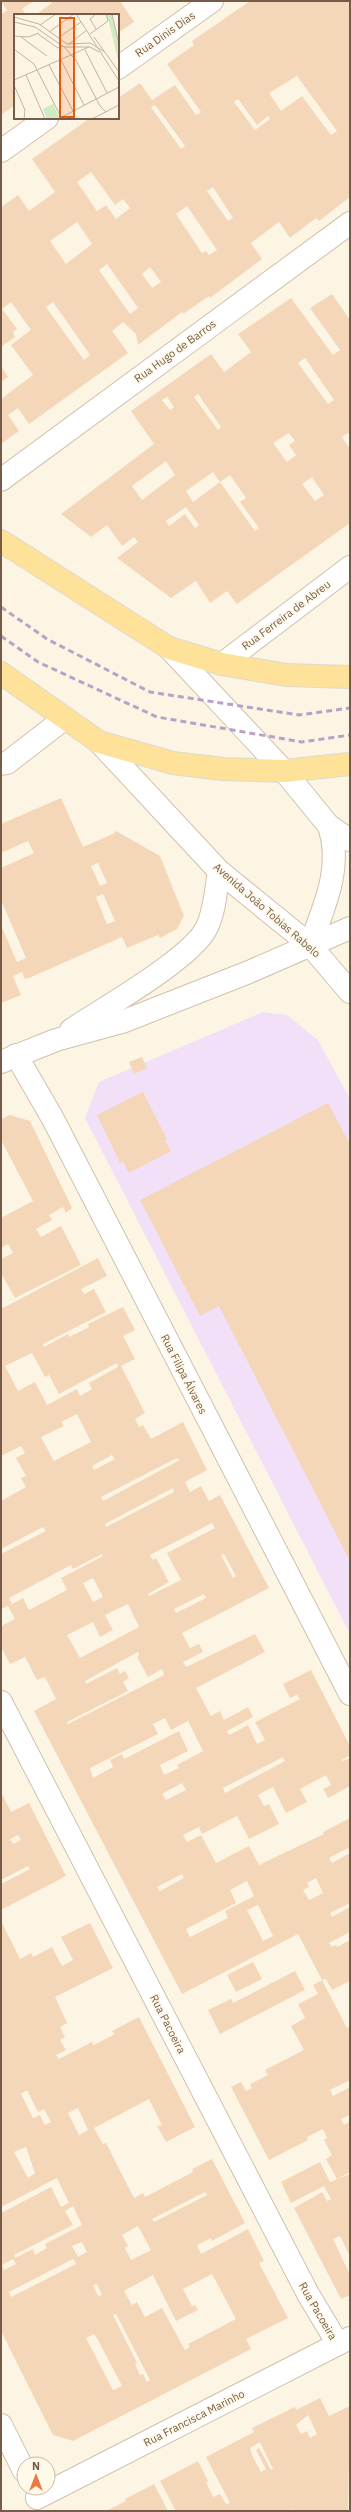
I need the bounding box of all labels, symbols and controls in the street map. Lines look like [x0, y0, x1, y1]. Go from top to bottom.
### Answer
street label: Rua Dinis Dias [132, 8, 198, 60]
inset map [14, 14, 119, 119]
street label: Rua Hugo de Barros [131, 317, 219, 385]
street label: Rua Ferreira de Abreu [239, 577, 333, 653]
street label: Avenida João Tobias Rabelo [211, 860, 323, 960]
street label: Rua Filipa Álvares [158, 1332, 210, 1416]
street label: Rua Pacoeira [147, 1992, 189, 2056]
street label: Rua Pacoeira [296, 2280, 340, 2343]
street label: Rua Francisca Marinho [141, 2386, 247, 2450]
north arrow [16, 2456, 56, 2496]
text: N [32, 2459, 40, 2473]

